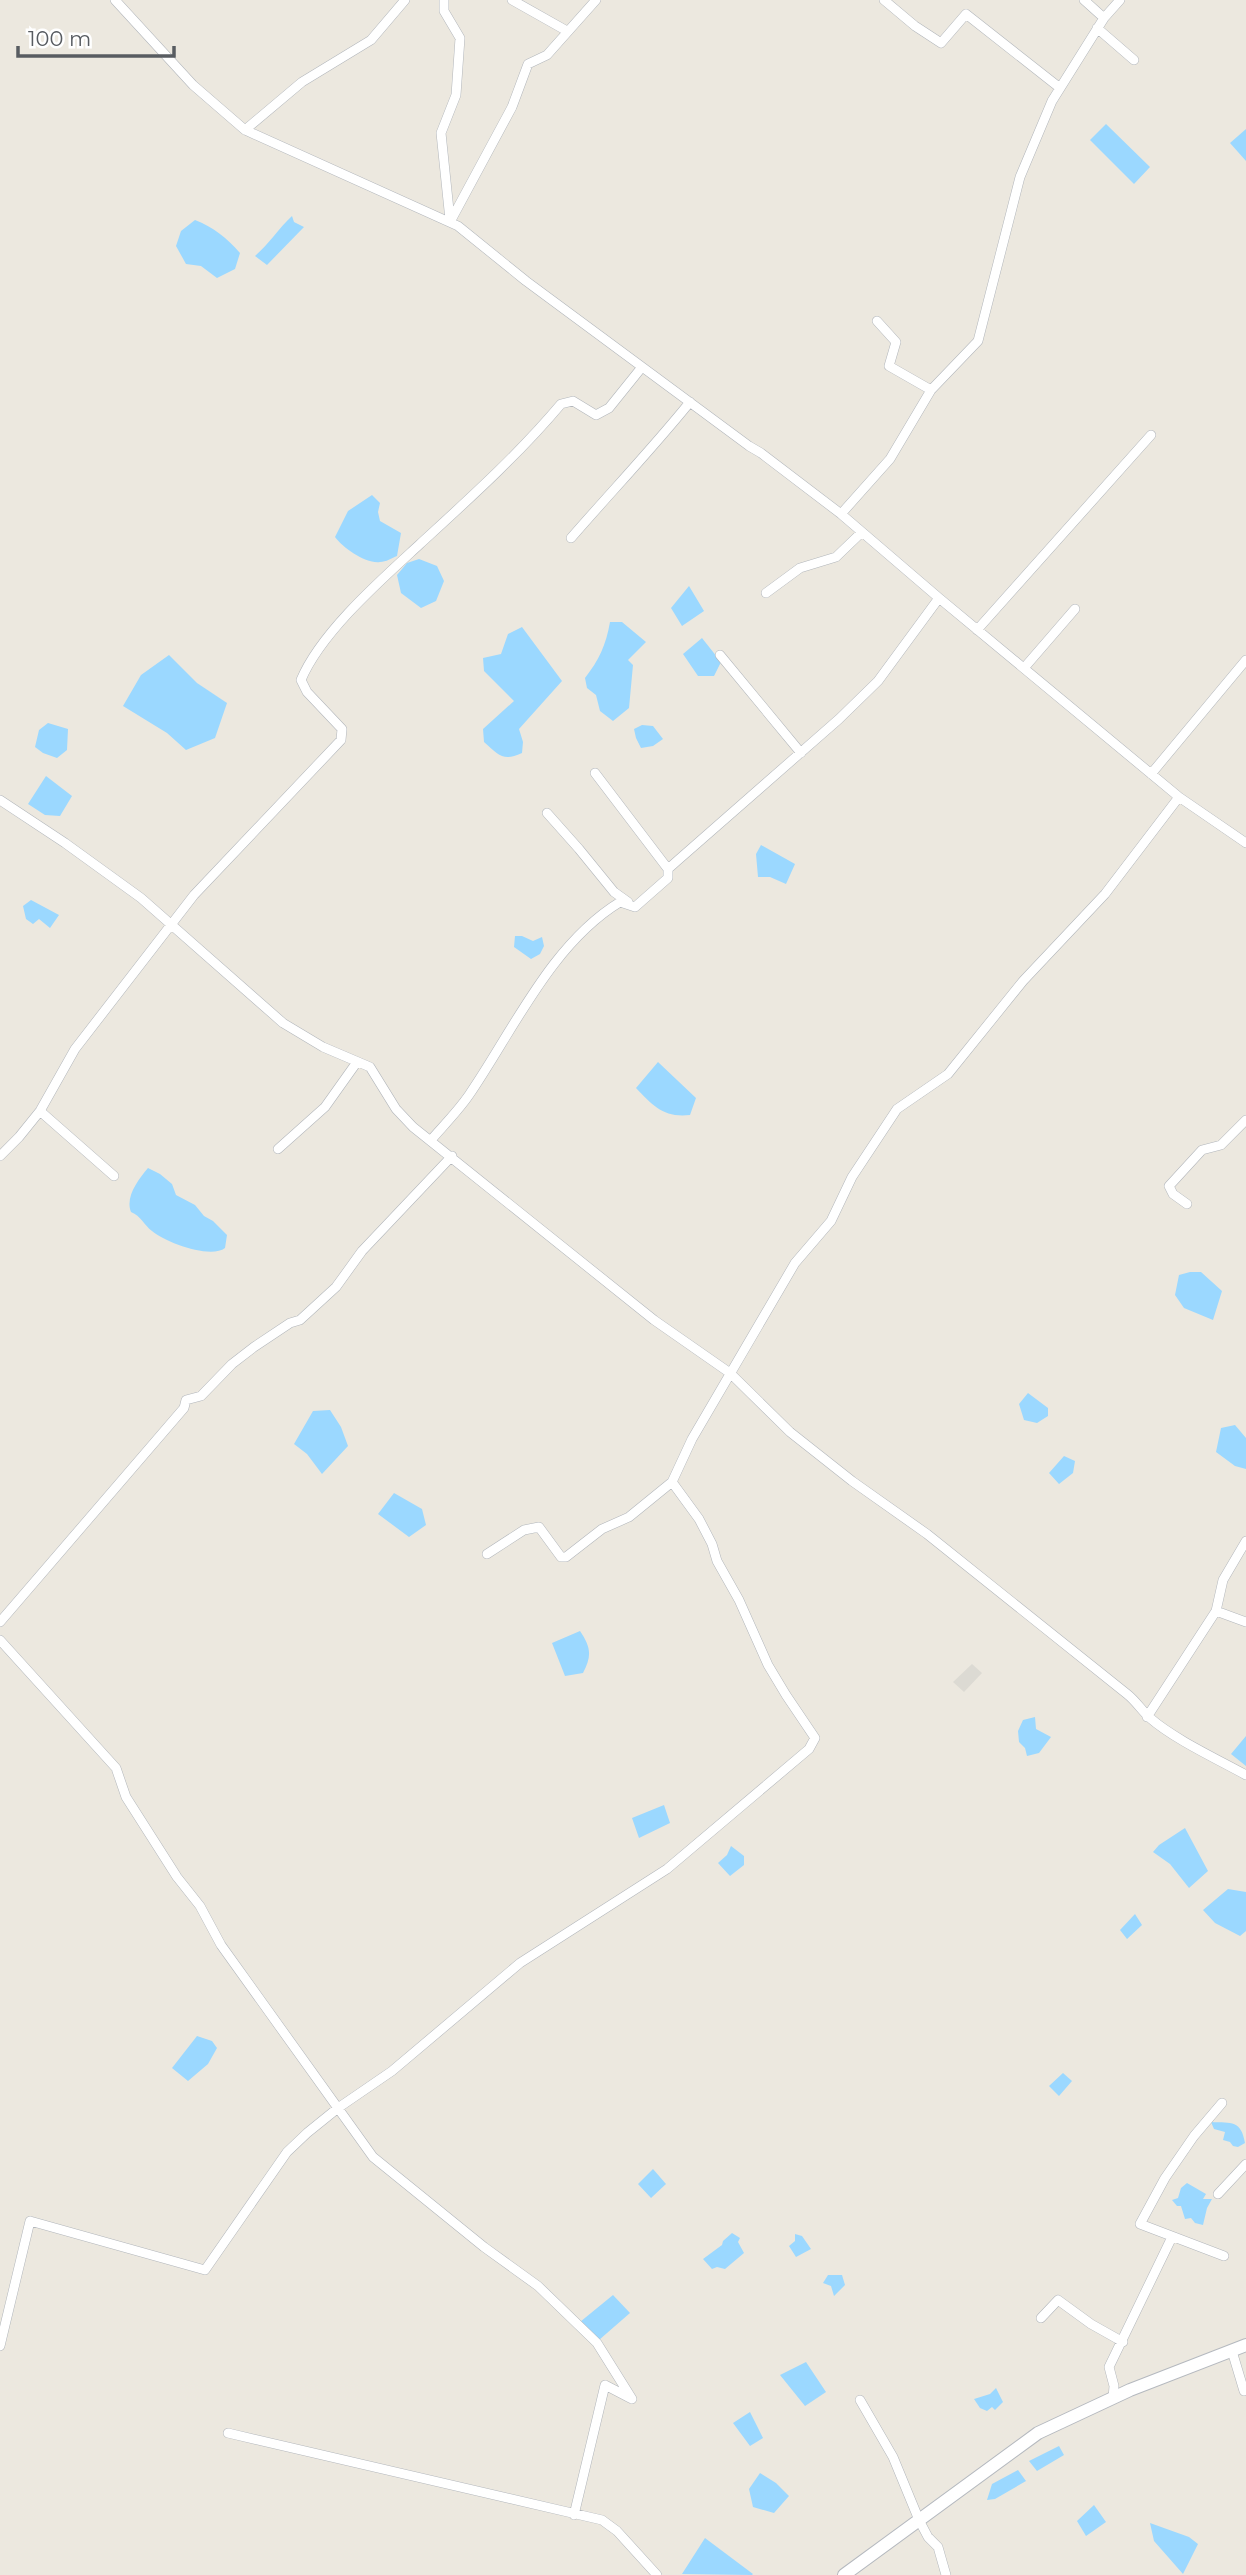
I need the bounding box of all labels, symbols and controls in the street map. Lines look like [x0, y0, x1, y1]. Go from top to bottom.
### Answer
scale bar [18, 14, 173, 58]
text: 100 m [28, 26, 91, 51]

